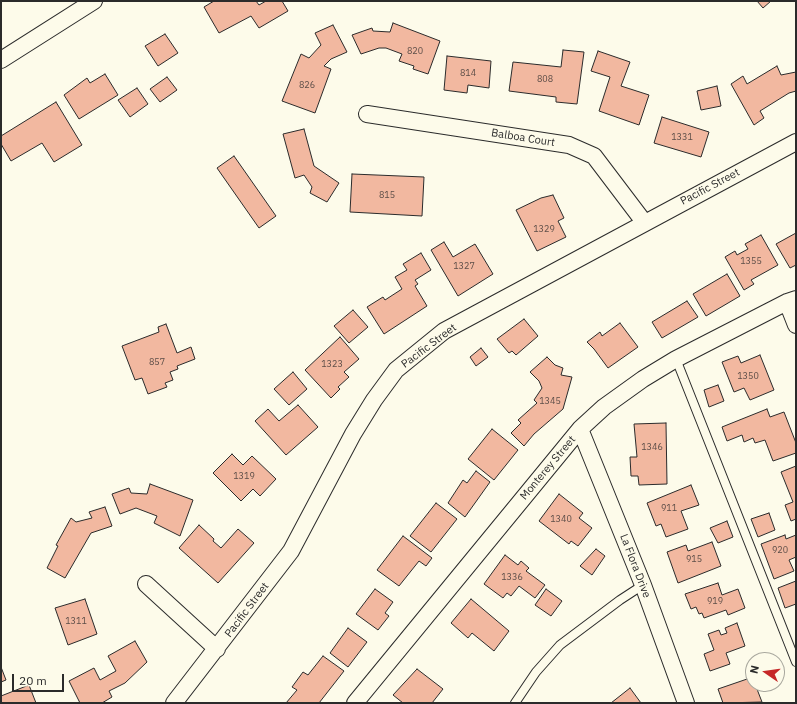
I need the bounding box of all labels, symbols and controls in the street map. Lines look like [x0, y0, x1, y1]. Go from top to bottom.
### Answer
house number: 820 [407, 46, 423, 56]
house number: 814 [460, 68, 476, 78]
house number: 808 [537, 74, 553, 84]
house number: 826 [299, 80, 315, 90]
street label: Balboa Court [490, 126, 556, 150]
house number: 1331 [671, 132, 693, 142]
street label: Pacific Street [678, 166, 742, 208]
house number: 815 [379, 190, 395, 200]
house number: 1329 [533, 224, 555, 234]
house number: 1355 [740, 256, 762, 266]
house number: 1327 [453, 261, 475, 271]
street label: Pacific Street [399, 321, 459, 371]
house number: 857 [149, 357, 165, 367]
house number: 1323 [321, 359, 343, 369]
house number: 1350 [737, 371, 759, 381]
house number: 1345 [539, 396, 561, 406]
street label: Monterey Street [517, 433, 579, 503]
house number: 1346 [641, 442, 663, 452]
house number: 1319 [233, 471, 255, 481]
house number: 911 [661, 503, 677, 513]
house number: 1340 [550, 514, 572, 524]
street label: La Flora Drive [617, 532, 653, 600]
house number: 920 [772, 545, 788, 555]
house number: 915 [686, 554, 702, 564]
house number: 1336 [501, 572, 523, 582]
street label: Pacific Street [222, 580, 272, 640]
house number: 919 [707, 596, 723, 606]
house number: 1311 [65, 616, 87, 626]
north arrow [745, 652, 785, 692]
text: N [747, 664, 762, 675]
scale bar [14, 666, 66, 692]
text: 20 m [19, 673, 47, 688]

